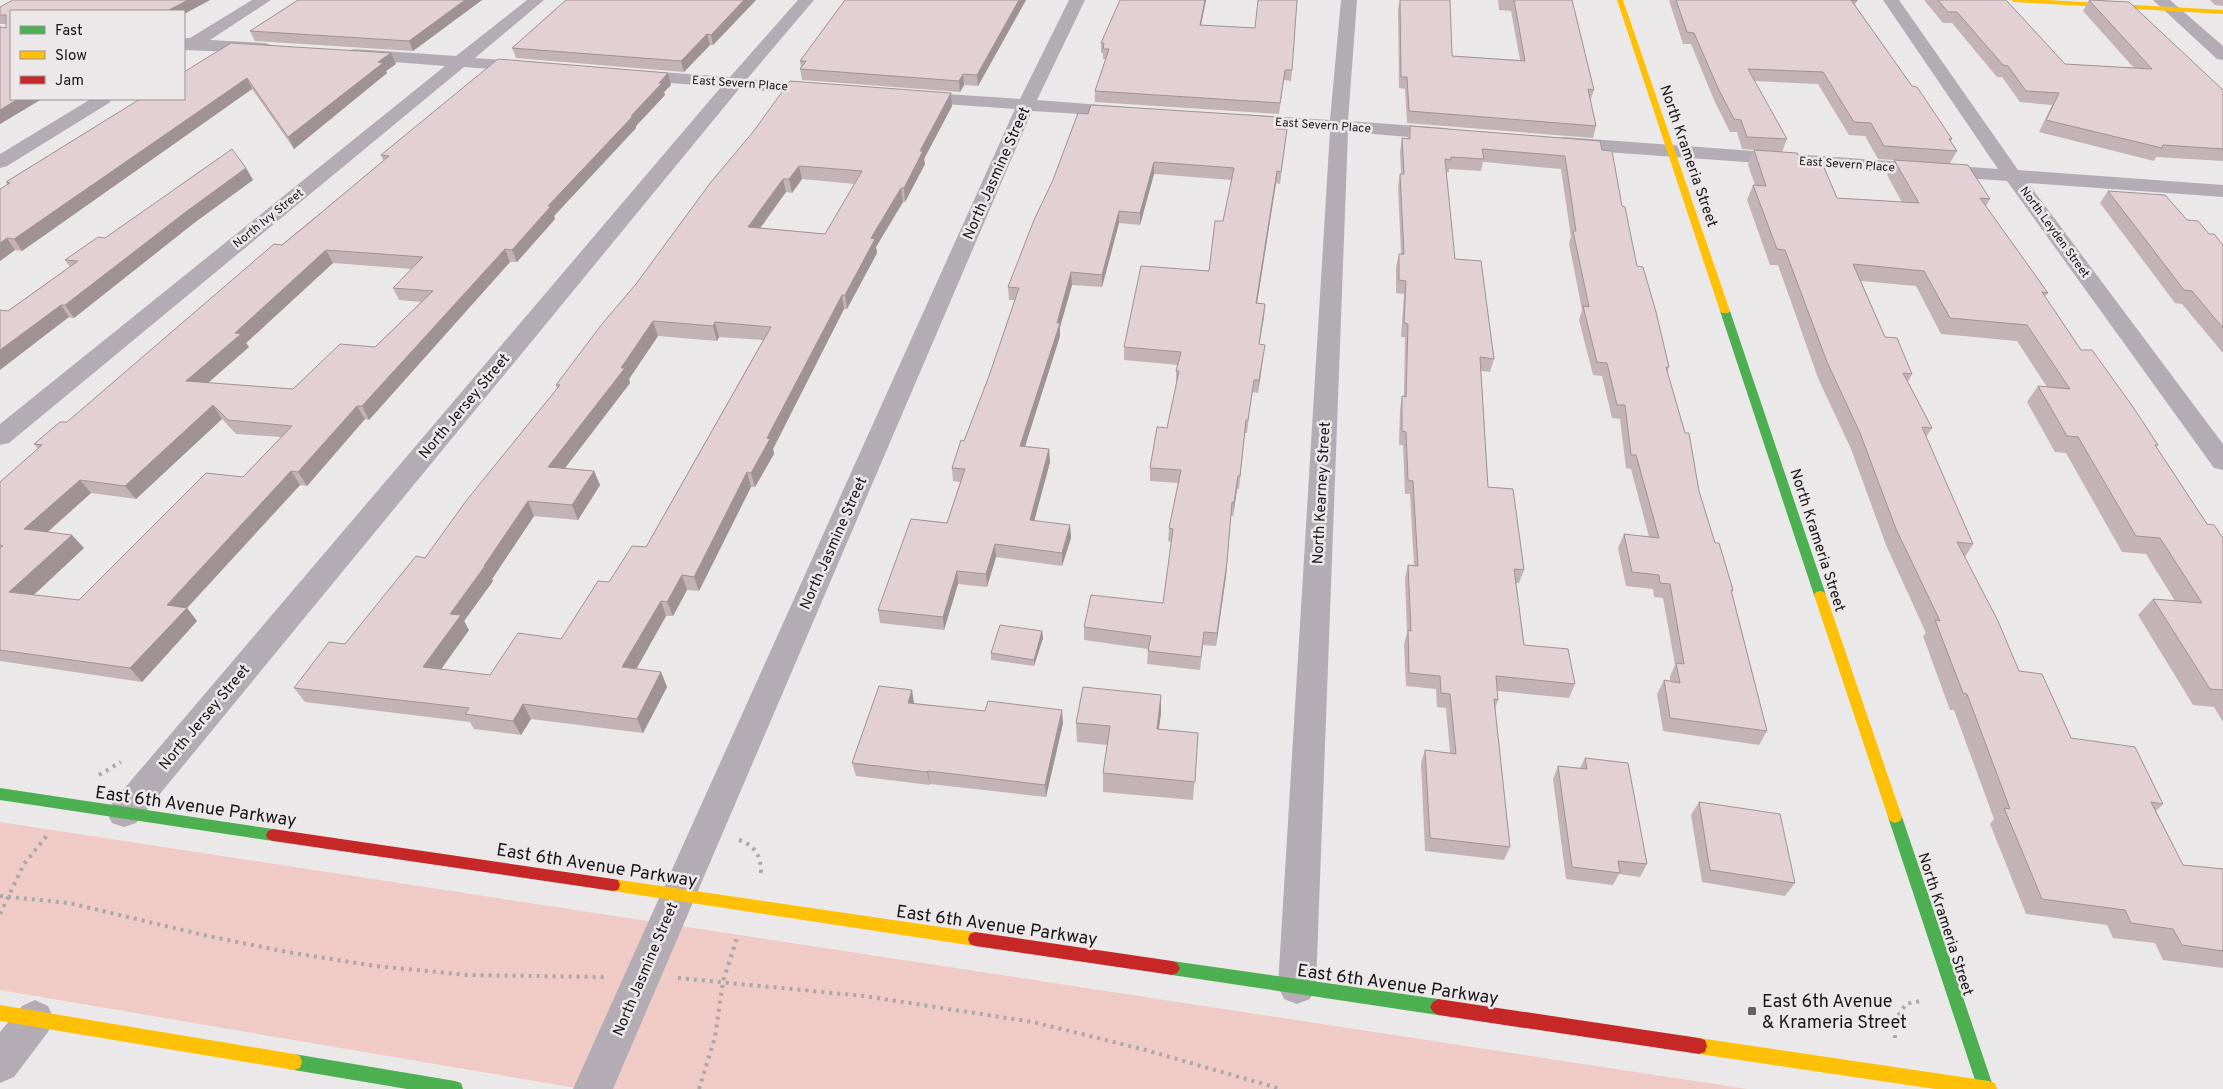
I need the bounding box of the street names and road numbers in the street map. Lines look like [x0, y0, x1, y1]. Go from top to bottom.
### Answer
street label: East Severn Place [691, 73, 788, 95]
street label: North Krameria Street [1654, 83, 1721, 230]
street label: North Jasmine Street [959, 104, 1035, 243]
street label: East Severn Place [1274, 115, 1371, 137]
street label: East Severn Place [1798, 154, 1895, 176]
street label: North Leyden Street [2016, 184, 2093, 281]
street label: North Ivy Street [230, 186, 307, 252]
street label: North Jersey Street [415, 350, 515, 464]
street label: North Kearney Street [1309, 421, 1336, 565]
street label: North Krameria Street [1784, 467, 1849, 614]
street label: North Jasmine Street [796, 474, 872, 613]
street label: North Jersey Street [155, 661, 255, 775]
street label: East 6th Avenue Parkway [94, 782, 298, 833]
street label: East 6th Avenue Parkway [495, 839, 699, 894]
street label: North Krameria Street [1912, 851, 1977, 998]
street label: North Jasmine Street [610, 900, 683, 1039]
street label: East 6th Avenue Parkway [895, 901, 1099, 952]
street label: East 6th Avenue Parkway [1296, 960, 1500, 1011]

